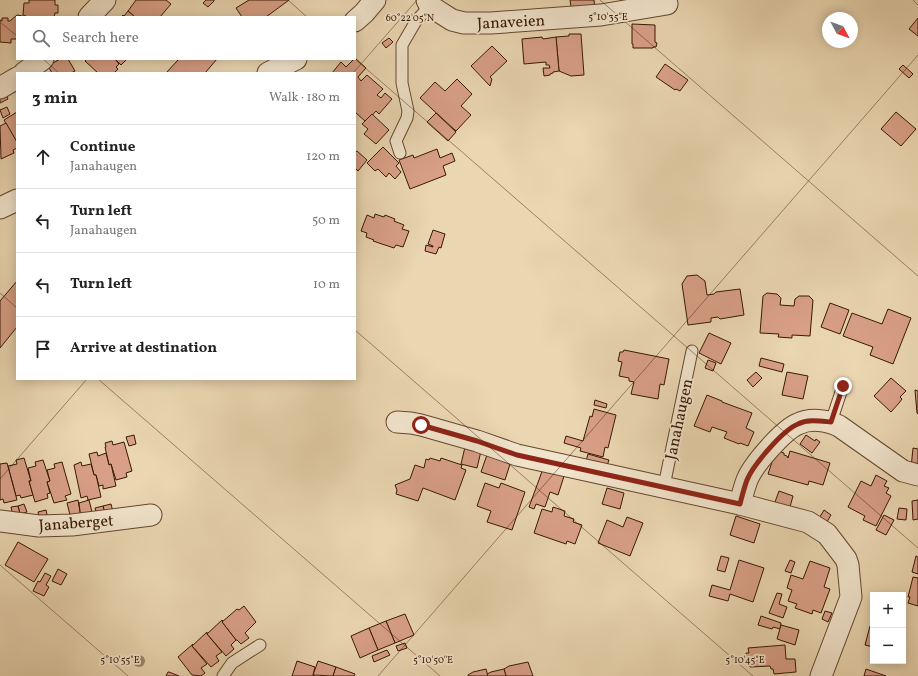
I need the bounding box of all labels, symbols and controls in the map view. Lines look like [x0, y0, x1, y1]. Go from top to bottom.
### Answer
street label: Janaveien [477, 10, 546, 36]
text: 5°10'35"E [588, 10, 628, 24]
text: 60°22'05"N [386, 11, 435, 25]
north arrow [822, 12, 858, 48]
search box [16, 16, 356, 60]
icon: search [30, 27, 52, 49]
text: Search here [62, 28, 139, 49]
text: 3 min [32, 87, 78, 110]
text: Walk · 180 m [269, 89, 340, 107]
text: Continue [70, 137, 135, 158]
icon: ahead [32, 146, 54, 168]
text: 120 m [306, 148, 340, 166]
text: Janahaugen [70, 158, 137, 176]
text: Turn left [70, 201, 132, 222]
icon: left [32, 210, 54, 232]
text: 50 m [312, 212, 340, 230]
text: Janahaugen [70, 222, 137, 240]
icon: left [32, 274, 54, 296]
text: Turn left [70, 274, 132, 295]
text: 10 m [313, 276, 340, 294]
icon: arrive [32, 338, 54, 360]
text: Arrive at destination [70, 338, 217, 359]
street label: Janahaugen [661, 377, 699, 462]
route end [834, 377, 852, 395]
route start [412, 416, 430, 434]
street label: Janaberget [38, 510, 115, 538]
map controls [870, 592, 906, 664]
button: + [870, 592, 906, 628]
button: − [870, 628, 906, 664]
text: 5°10'55"E [100, 653, 140, 667]
text: 5°10'50"E [413, 653, 453, 667]
text: 5°10'45"E [725, 653, 765, 667]

